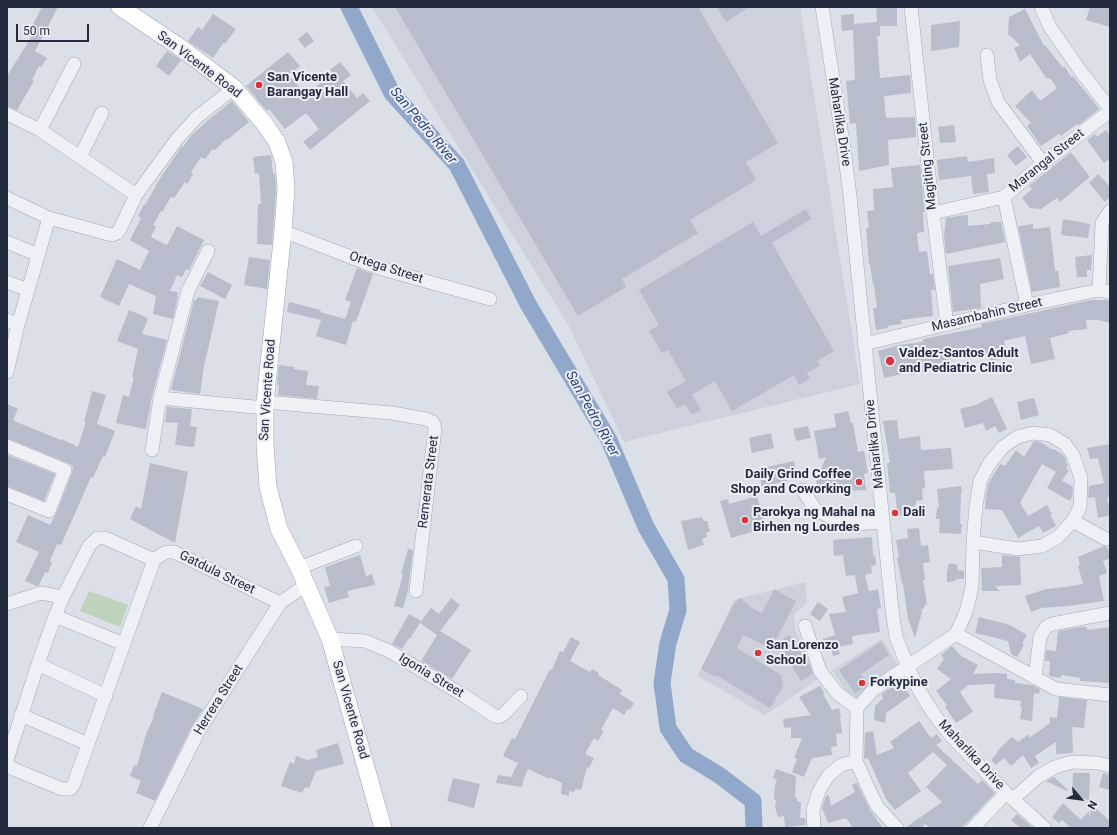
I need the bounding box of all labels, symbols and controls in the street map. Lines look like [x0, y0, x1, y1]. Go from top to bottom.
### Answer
scale bar [18, 16, 91, 42]
text: 50 m [23, 24, 50, 38]
street label: San Vicente Road [154, 28, 244, 102]
place label: San Vicente Barangay Hall [267, 70, 348, 101]
street label: Maharlika Drive [824, 77, 854, 167]
marker: San Vicente Barangay Hall [254, 80, 264, 90]
water label: San Pedro River [386, 84, 460, 168]
street label: Magiting Street [916, 121, 940, 211]
street label: Marangal Street [1006, 126, 1088, 196]
street label: Ortega Street [347, 249, 425, 287]
street label: Masambahin Street [930, 295, 1044, 335]
street label: San Vicente Road [257, 339, 279, 441]
place label: Valdez-Santos Adult and Pediatric Clinic [899, 346, 1019, 377]
marker: Valdez-Santos Adult and Pediatric Clinic [884, 355, 896, 367]
water label: San Pedro River [562, 368, 622, 460]
street label: Maharlika Drive [863, 399, 887, 489]
street label: Remerata Street [416, 435, 442, 529]
place label: Daily Grind Coffee Shop and Coworking [730, 467, 851, 498]
marker: Daily Grind Coffee Shop and Coworking [854, 477, 864, 487]
place label: Parokya ng Mahal na Birhen ng Lourdes [753, 505, 875, 536]
place label: Dali [903, 505, 925, 521]
marker: Dali [890, 508, 900, 518]
marker: Parokya ng Mahal na Birhen ng Lourdes [740, 515, 750, 525]
street label: Gatdula Street [177, 548, 257, 598]
place label: San Lorenzo School [766, 638, 839, 669]
marker: San Lorenzo School [753, 648, 763, 658]
street label: Igonia Street [396, 650, 466, 702]
street label: San Vicente Road [328, 659, 372, 761]
street label: Herrera Street [191, 662, 247, 738]
place label: Forkypine [870, 675, 928, 691]
marker: Forkypine [857, 678, 867, 688]
street label: Maharlika Drive [935, 717, 1007, 793]
north arrow [1061, 779, 1101, 819]
text: N [1084, 798, 1100, 811]

